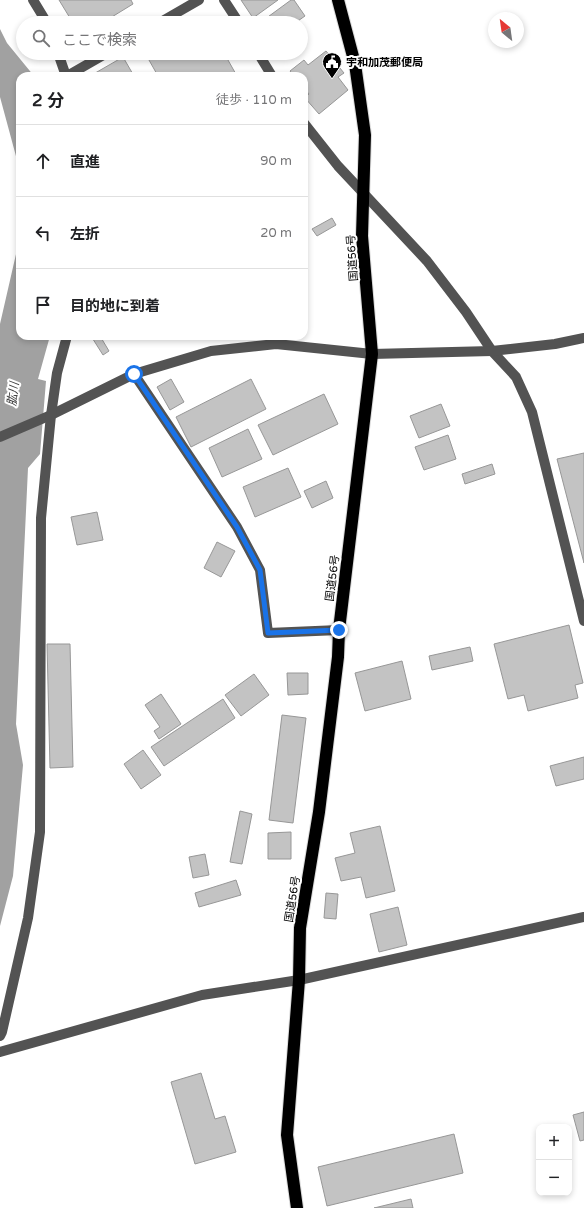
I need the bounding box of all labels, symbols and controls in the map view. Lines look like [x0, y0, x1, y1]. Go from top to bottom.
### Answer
north arrow [488, 12, 524, 48]
search box [16, 16, 308, 60]
icon: search [30, 27, 52, 49]
text: ここで検索 [62, 31, 137, 49]
public building icon: 宇和加茂郵便局 [321, 51, 343, 79]
place label: 宇和加茂郵便局 [346, 56, 423, 69]
text: 2 分 [32, 90, 64, 111]
text: 徒歩 · 110 m [216, 92, 292, 108]
icon: ahead [32, 150, 54, 172]
text: 直進 [70, 153, 100, 171]
text: 90 m [260, 153, 292, 169]
icon: left [32, 222, 54, 244]
text: 左折 [70, 225, 100, 243]
text: 20 m [260, 225, 292, 241]
street label: 国道56号 [344, 234, 361, 282]
icon: arrive [32, 294, 54, 316]
text: 目的地に到着 [70, 297, 160, 315]
route start [125, 365, 143, 383]
water label: 肱川 [5, 379, 22, 407]
street label: 国道56号 [323, 554, 342, 602]
route end [330, 621, 348, 639]
street label: 国道56号 [282, 875, 303, 923]
map controls [536, 1124, 572, 1196]
button: + [536, 1124, 572, 1160]
button: − [536, 1160, 572, 1196]

